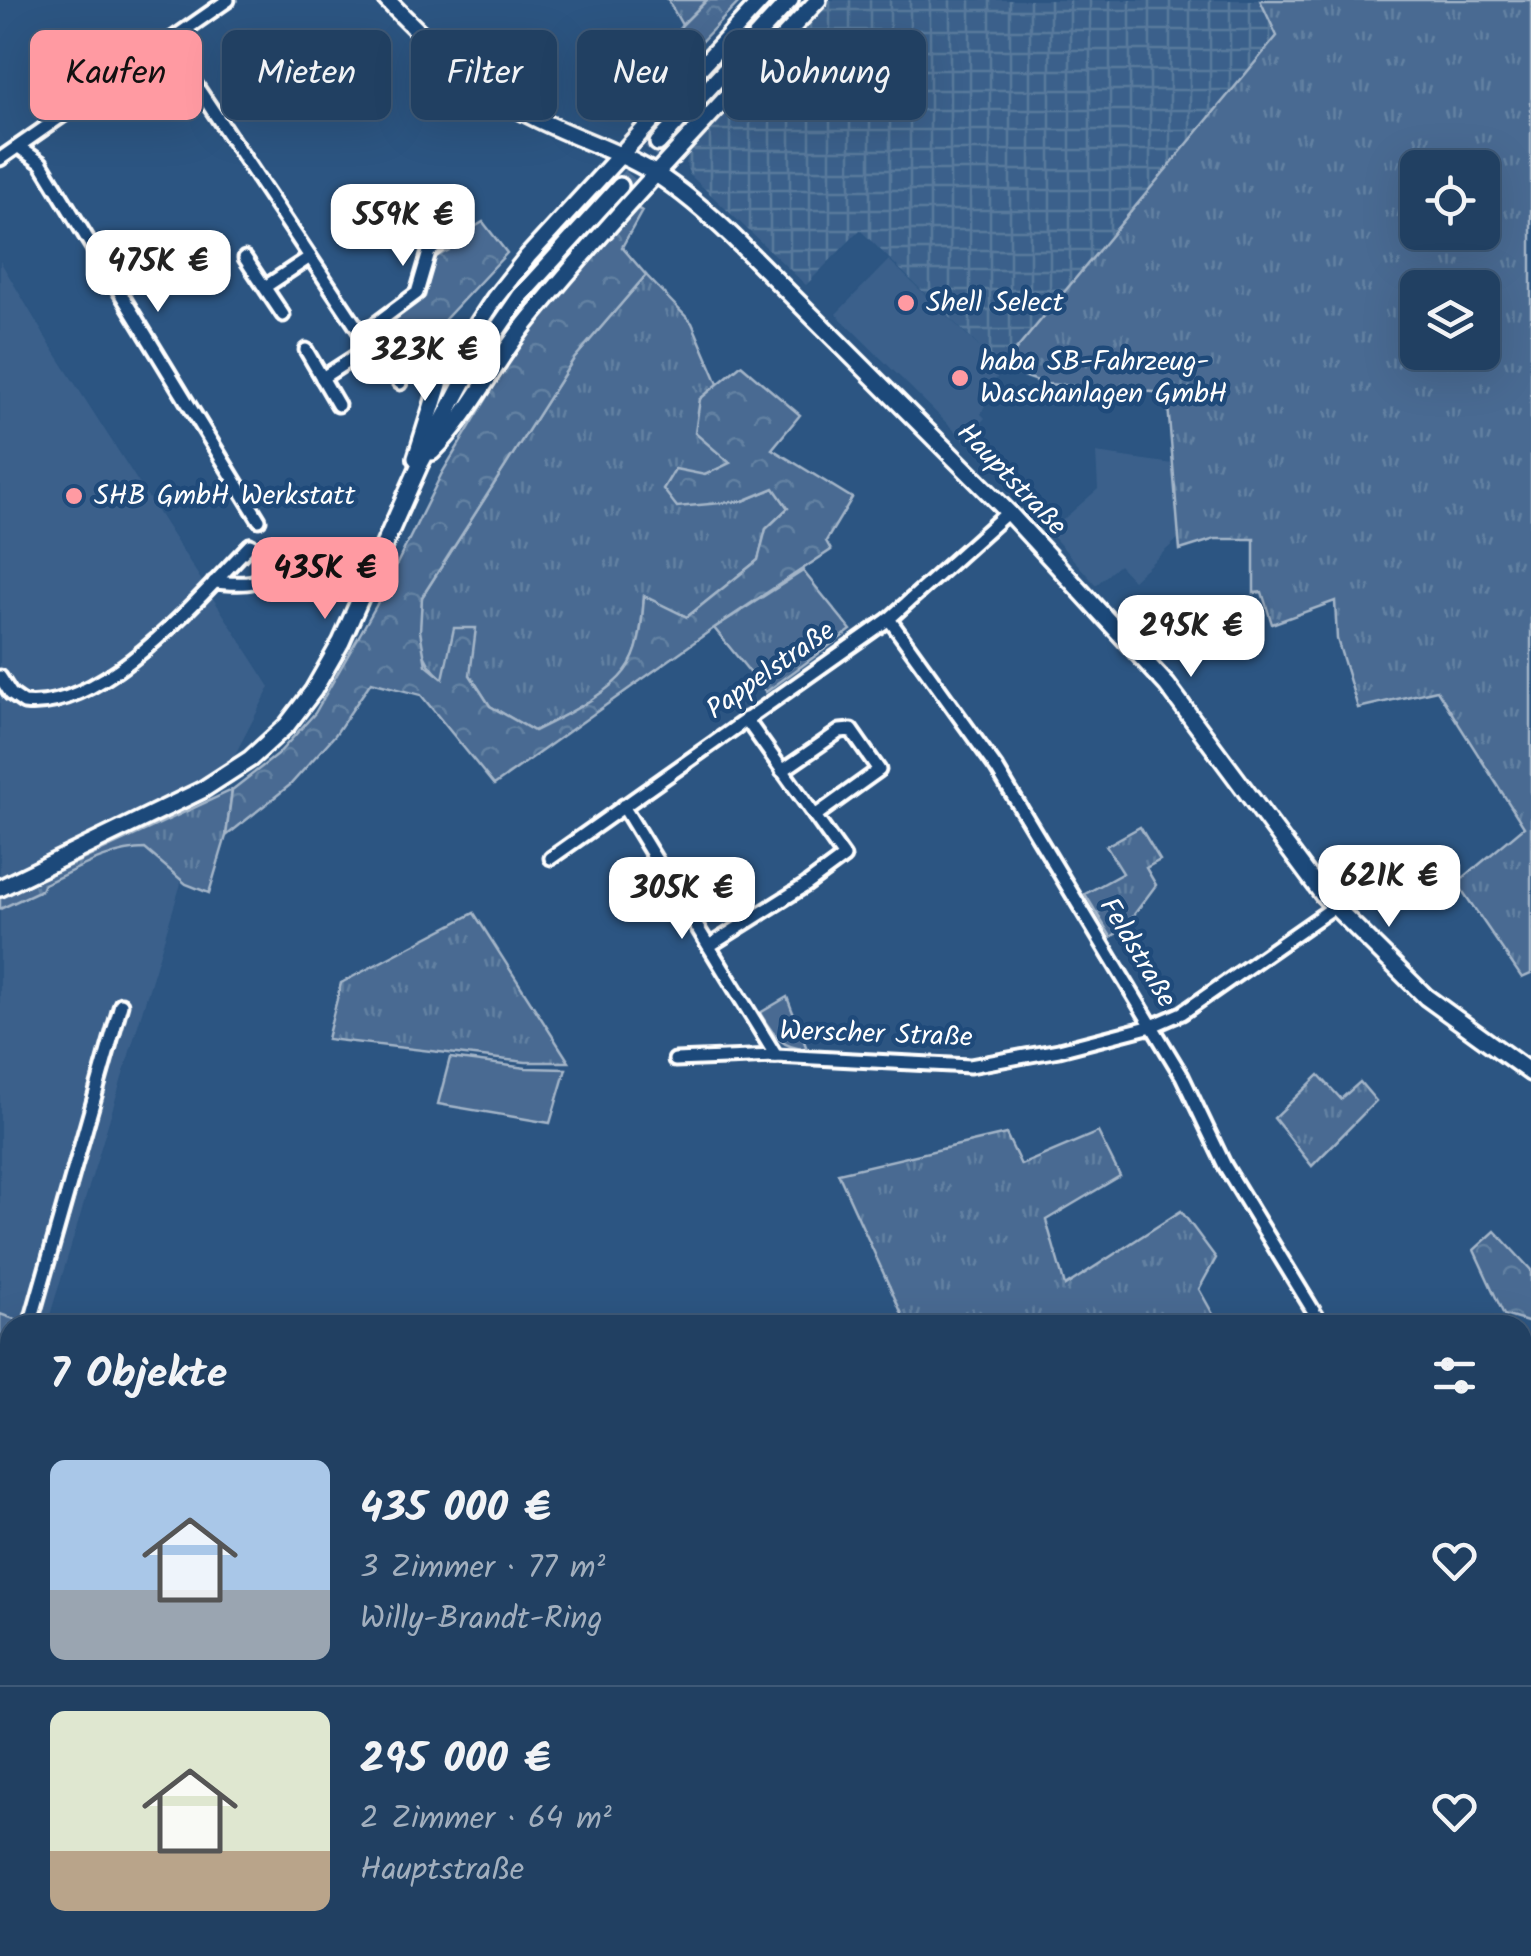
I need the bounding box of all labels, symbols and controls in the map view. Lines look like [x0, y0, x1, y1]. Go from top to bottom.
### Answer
chip: Kaufen [30, 30, 202, 120]
chip: Mieten [222, 30, 391, 120]
chip: Filter [411, 30, 557, 120]
chip: Neu [577, 30, 704, 120]
chip: Wohnung [724, 30, 926, 120]
map controls [1400, 150, 1500, 370]
button: locate [1400, 150, 1500, 250]
pin: 559K € [322, 184, 484, 269]
text: 559K € [353, 191, 453, 242]
pin: 475K € [77, 230, 239, 315]
text: 475K € [108, 237, 208, 288]
button: layers [1400, 270, 1500, 370]
place label: Shell Select [926, 281, 1065, 326]
marker: Shell Select [895, 292, 917, 314]
pin: 323K € [344, 319, 506, 404]
text: 323K € [372, 326, 478, 377]
place label: haba SB-Fahrzeug- Waschanlagen GmbH [980, 340, 1227, 417]
marker: haba SB-Fahrzeug- Waschanlagen GmbH [949, 367, 971, 389]
street label: Hauptstraße [945, 413, 1077, 548]
place label: SHB GmbH Werkstatt [94, 474, 356, 519]
marker: SHB GmbH Werkstatt [63, 485, 85, 507]
pin: 435K € [244, 537, 406, 622]
text: 435K € [273, 544, 377, 595]
pin: 295K € [1110, 595, 1272, 680]
text: 295K € [1140, 602, 1242, 653]
street label: Pappelstraße [697, 610, 845, 732]
pin: 621K € [1308, 845, 1470, 930]
text: 621K € [1340, 852, 1438, 903]
pin: 305K € [601, 857, 763, 942]
text: 305K € [631, 864, 733, 915]
street label: Feldstraße [1086, 889, 1188, 1017]
street label: Werscher Straße [779, 1009, 974, 1061]
text: 7 Objekte [50, 1342, 227, 1409]
icon: filters [1427, 1348, 1482, 1403]
text: 435 000 € [360, 1476, 551, 1543]
icon: home [130, 1500, 250, 1620]
icon: heart [1427, 1533, 1482, 1588]
text: 3 Zimmer · 77 m² [360, 1543, 605, 1594]
text: Willy-Brandt-Ring [360, 1594, 603, 1645]
text: 295 000 € [360, 1727, 551, 1794]
icon: home [130, 1751, 250, 1871]
icon: heart [1427, 1784, 1482, 1839]
text: 2 Zimmer · 64 m² [360, 1794, 612, 1845]
text: Hauptstraße [360, 1845, 524, 1896]

